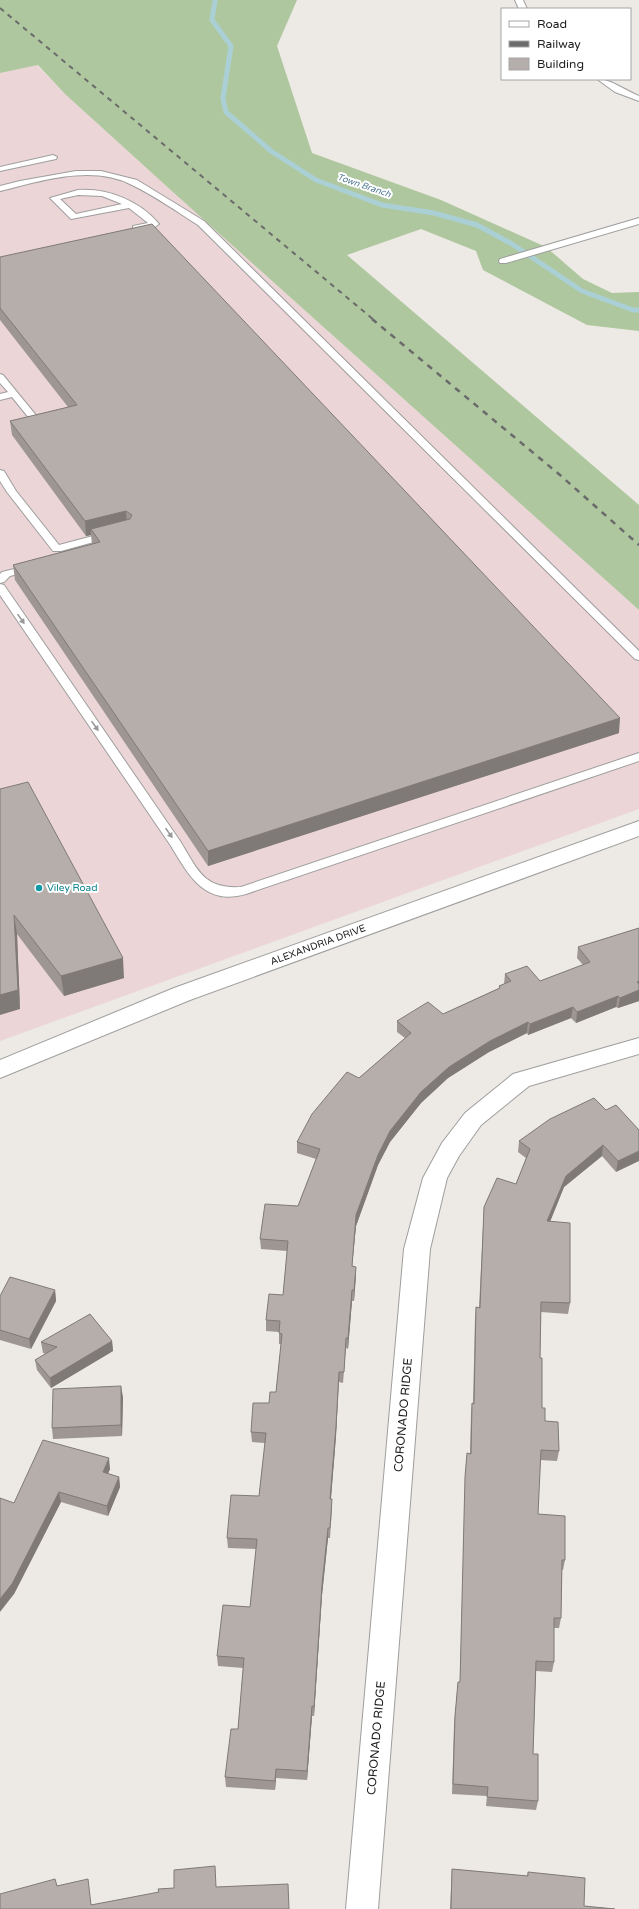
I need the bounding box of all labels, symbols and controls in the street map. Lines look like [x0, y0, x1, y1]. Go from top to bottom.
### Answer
legend [501, 8, 631, 80]
text: Road [537, 17, 567, 31]
text: Railway [537, 37, 581, 51]
text: Building [537, 57, 584, 71]
water label: Town Branch [336, 172, 393, 200]
one-way arrow [17, 614, 25, 625]
one-way arrow [91, 721, 99, 732]
one-way arrow [165, 828, 173, 839]
place label: Viley Road [47, 882, 98, 894]
marker: Viley Road [34, 883, 44, 893]
street label: ALEXANDRIA DRIVE [269, 922, 367, 968]
street label: CORONADO RIDGE [391, 1357, 415, 1473]
street label: CORONADO RIDGE [364, 1680, 388, 1796]

